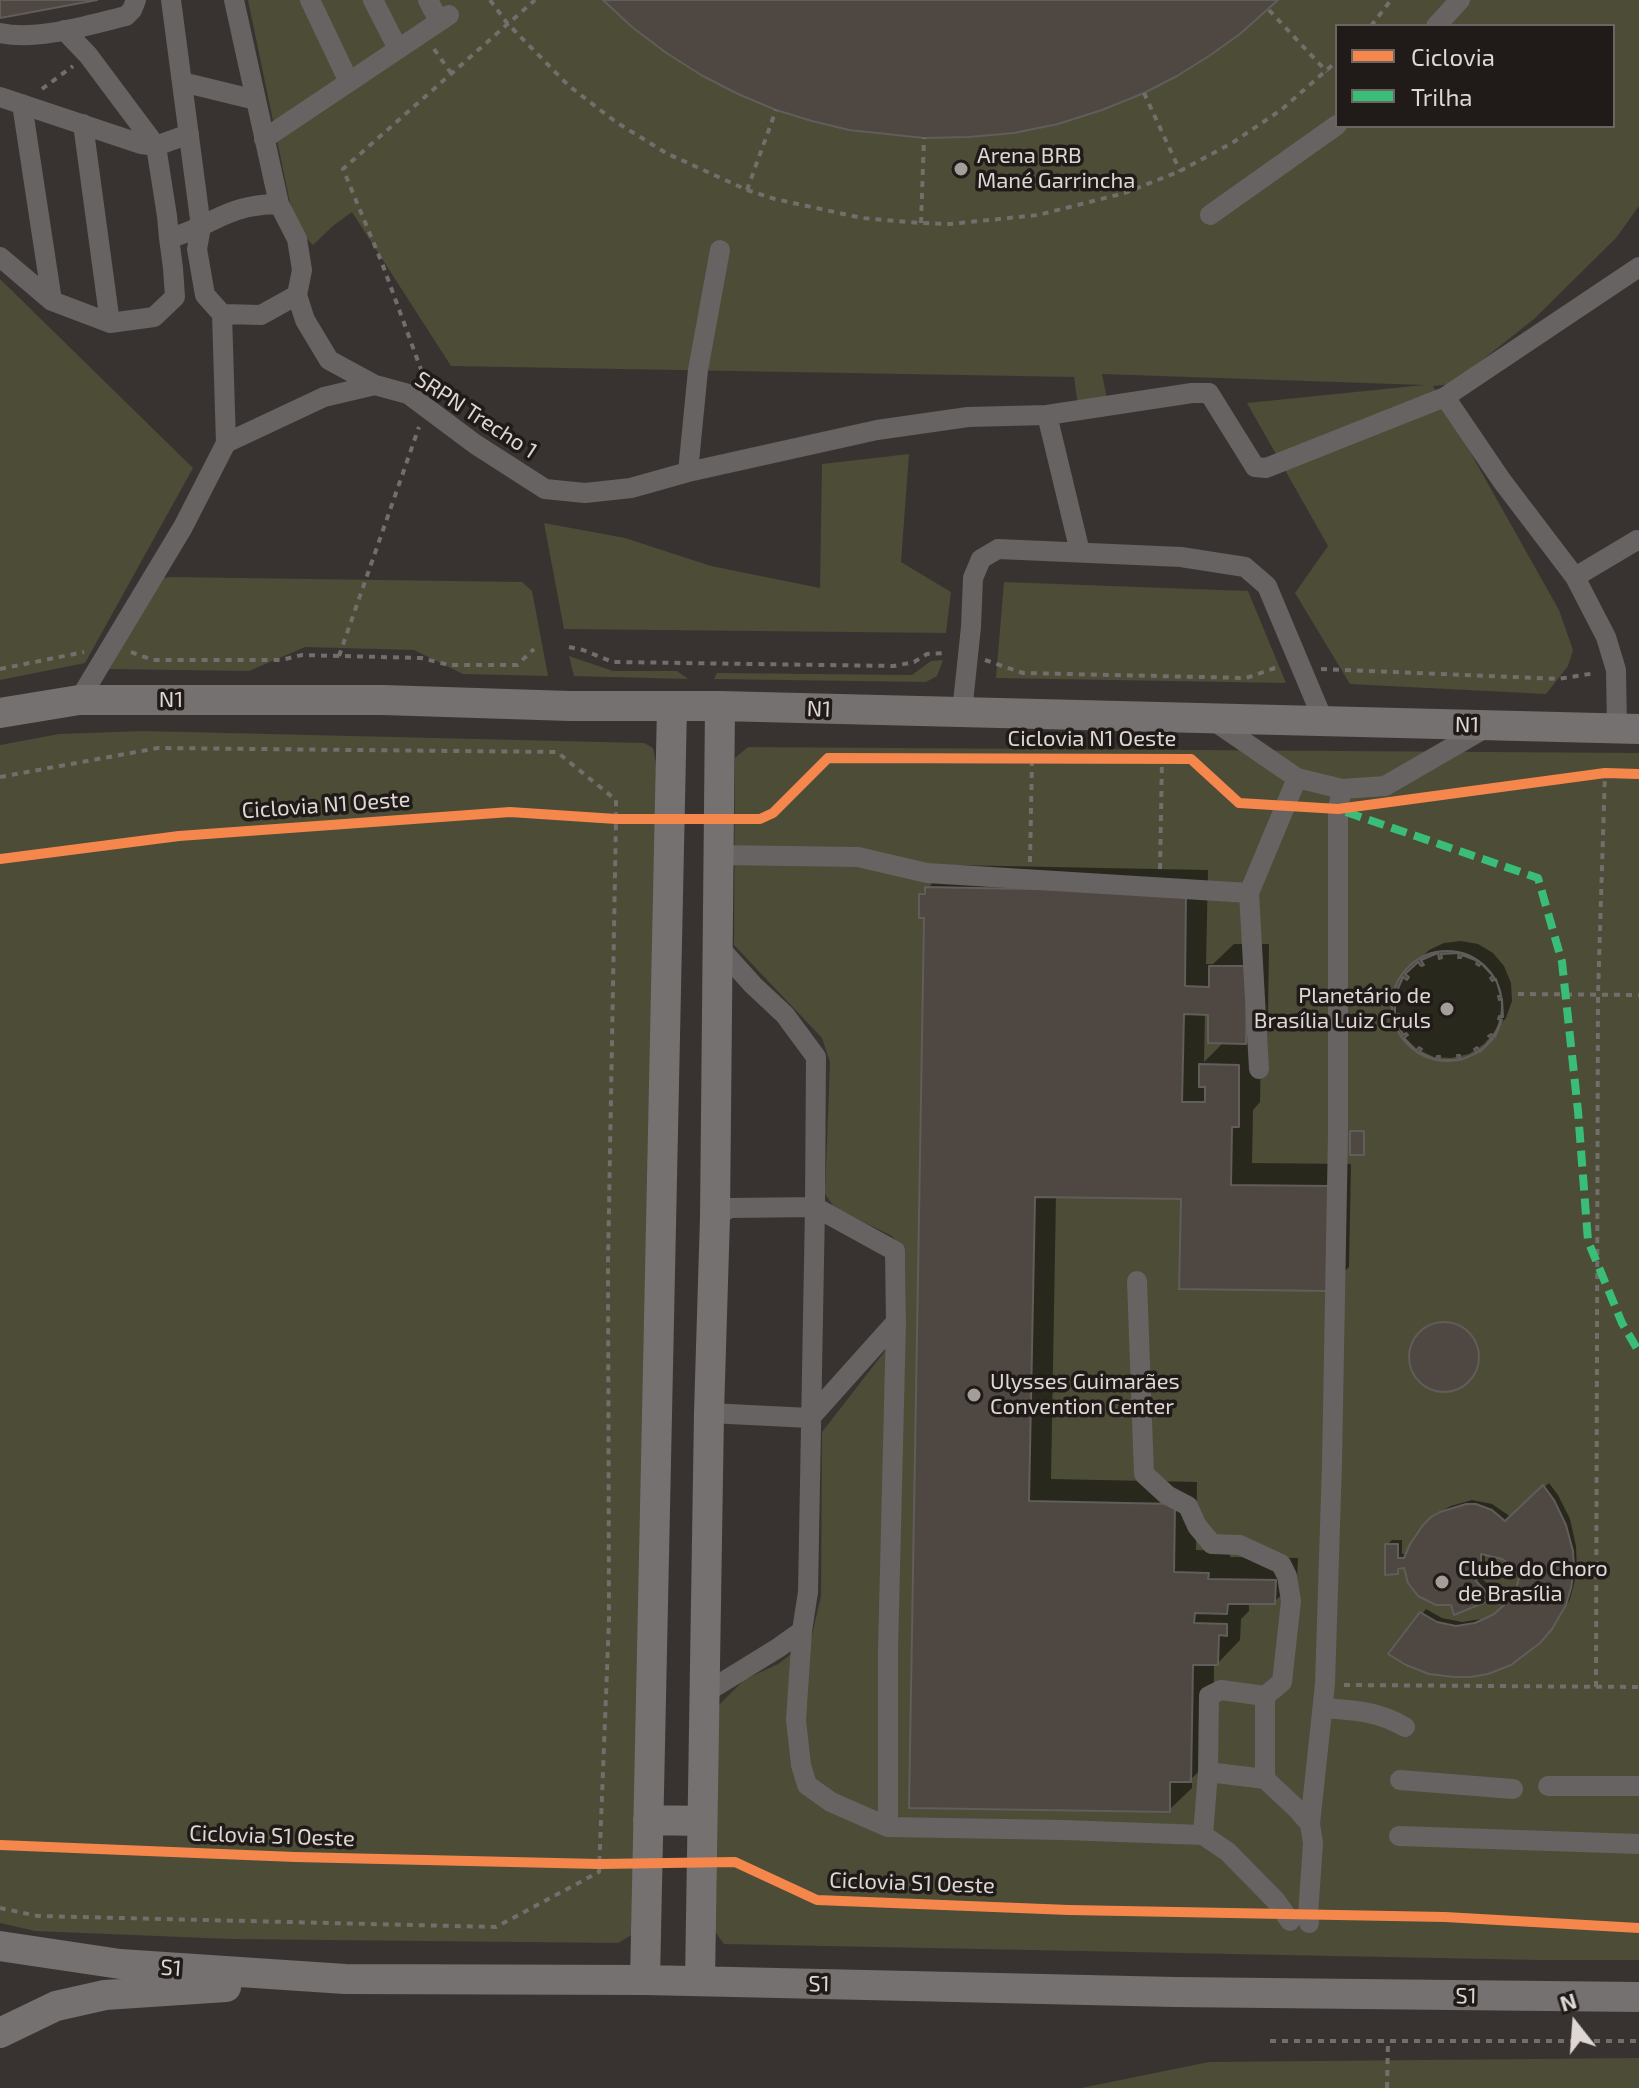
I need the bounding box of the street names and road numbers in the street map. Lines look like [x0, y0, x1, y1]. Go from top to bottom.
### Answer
street label: SRPN Trecho 1 [410, 366, 542, 464]
street label: N1 [159, 687, 183, 713]
street label: N1 [806, 695, 832, 723]
street label: N1 [1455, 712, 1479, 738]
street label: Ciclovia N1 Oeste [1008, 726, 1176, 752]
street label: Ciclovia N1 Oeste [241, 786, 411, 824]
street label: Ciclovia S1 Oeste [189, 1820, 355, 1852]
street label: Ciclovia S1 Oeste [829, 1867, 995, 1899]
street label: S1 [160, 1954, 182, 1982]
street label: S1 [808, 1971, 830, 1997]
street label: S1 [1455, 1983, 1477, 2009]

